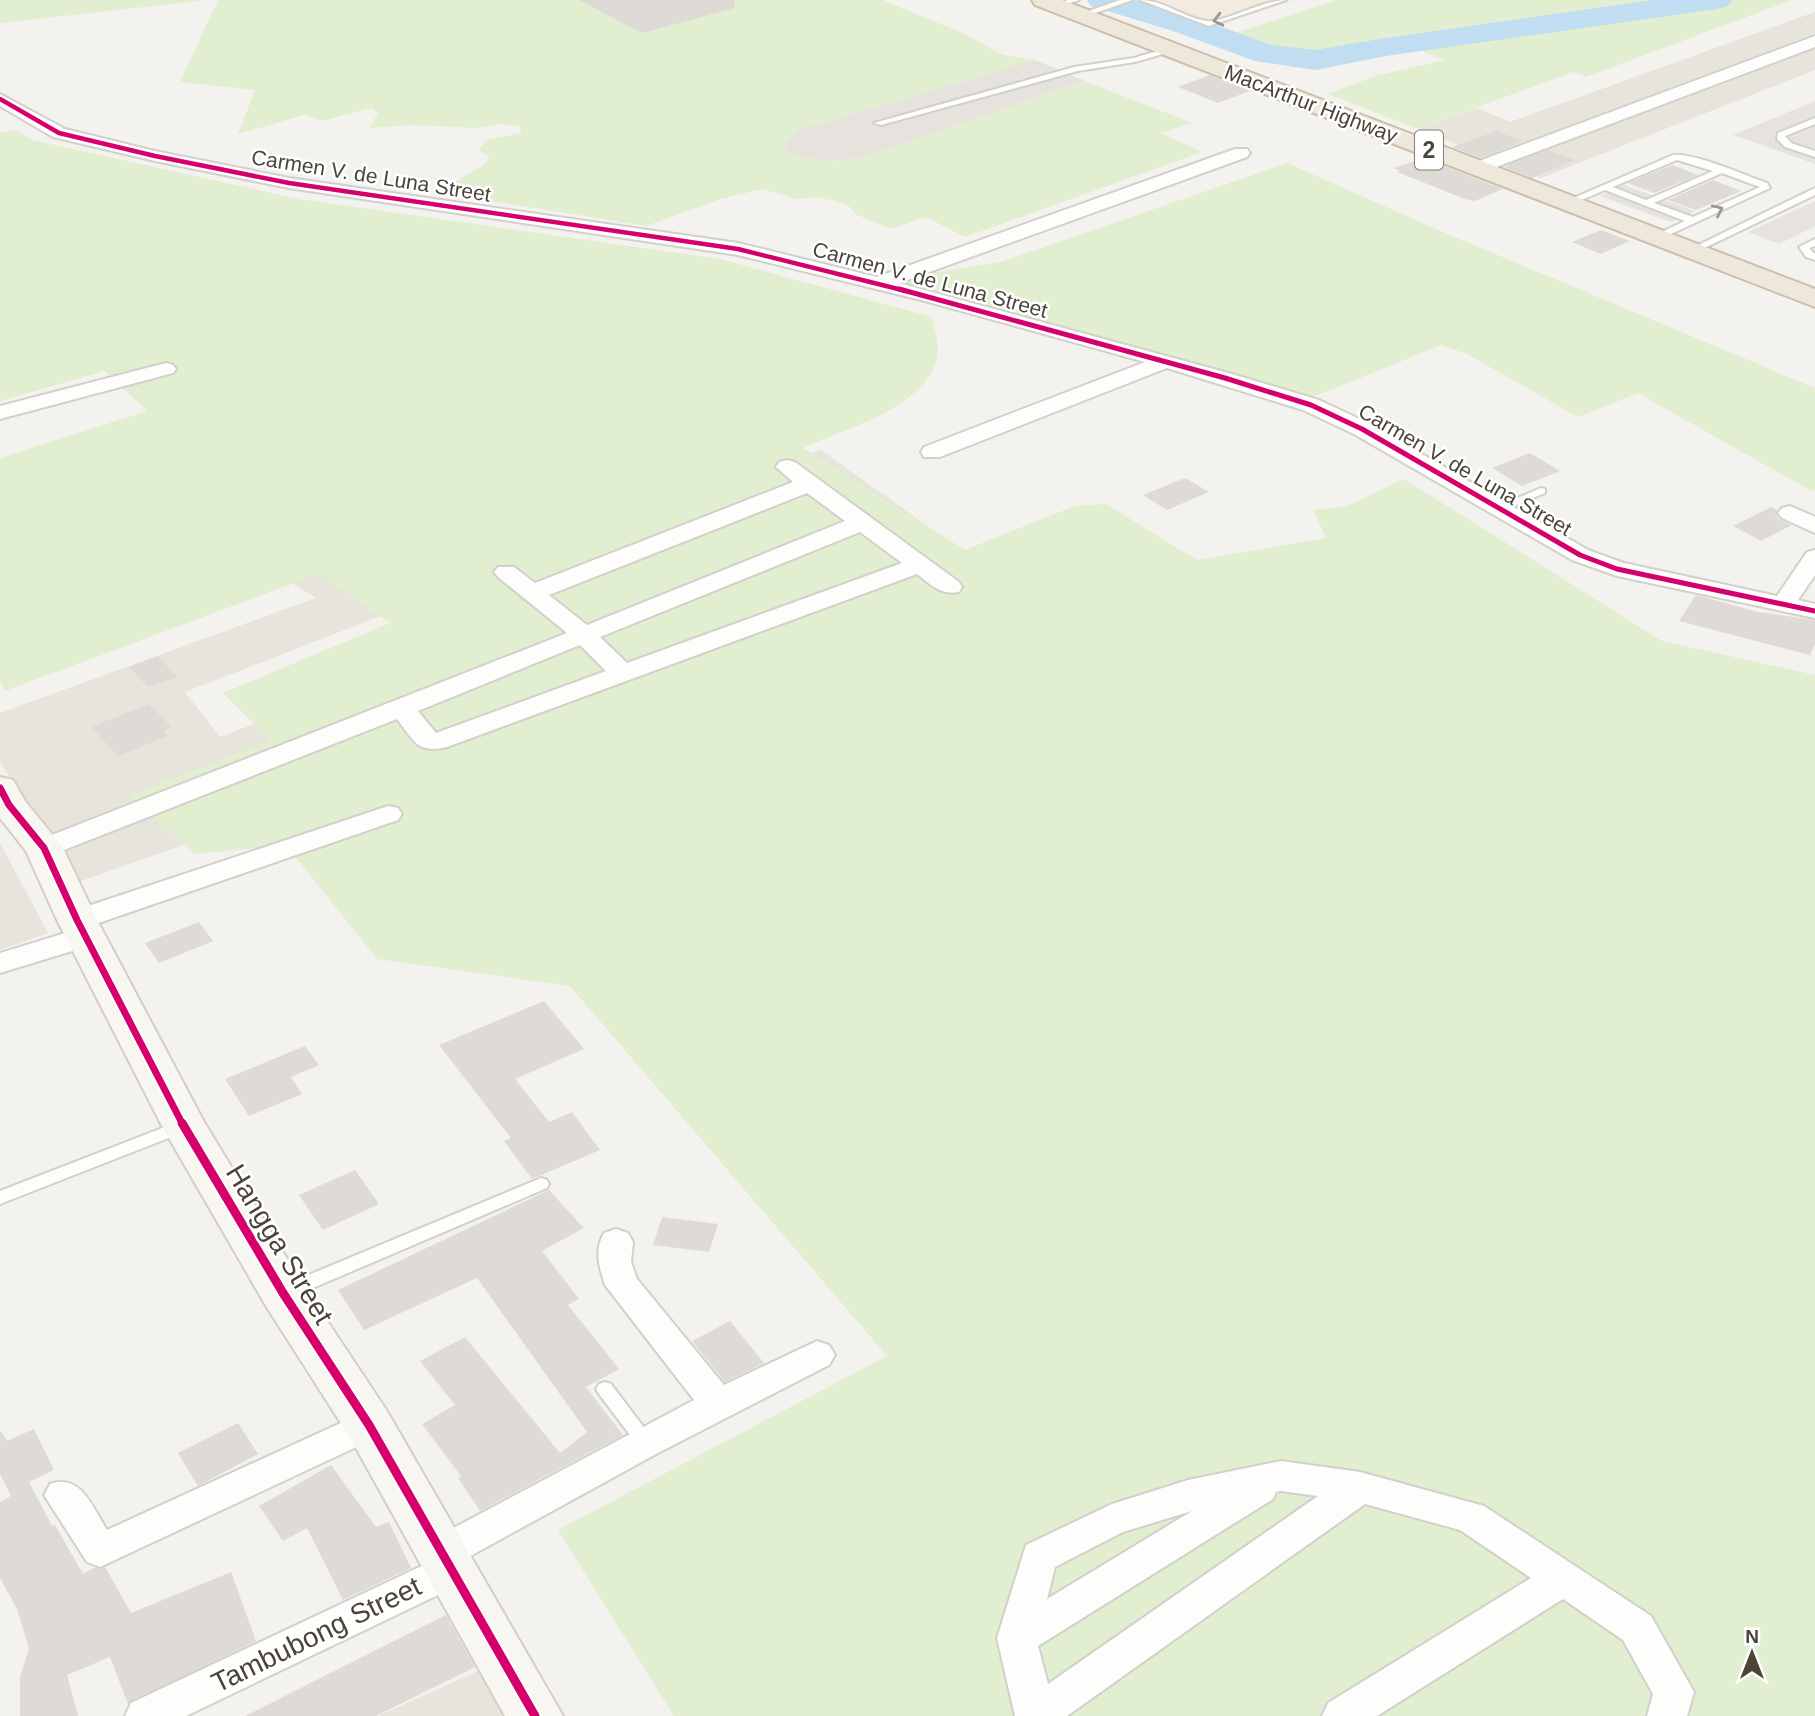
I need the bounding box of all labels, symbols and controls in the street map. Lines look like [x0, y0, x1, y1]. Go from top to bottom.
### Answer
one-way arrow [1212, 12, 1224, 27]
street label: MacArthur Highway [1222, 60, 1401, 147]
road number: 2 [1415, 130, 1443, 169]
street label: Carmen V. de Luna Street [250, 145, 493, 206]
one-way arrow [1711, 204, 1723, 218]
street label: Carmen V. de Luna Street [810, 237, 1050, 322]
street label: Carmen V. de Luna Street [1355, 399, 1576, 540]
street label: Hangga Street [220, 1159, 339, 1330]
street label: Tambubong Street [207, 1570, 426, 1699]
north arrow [1717, 1618, 1787, 1688]
text: N [1745, 1626, 1759, 1647]

